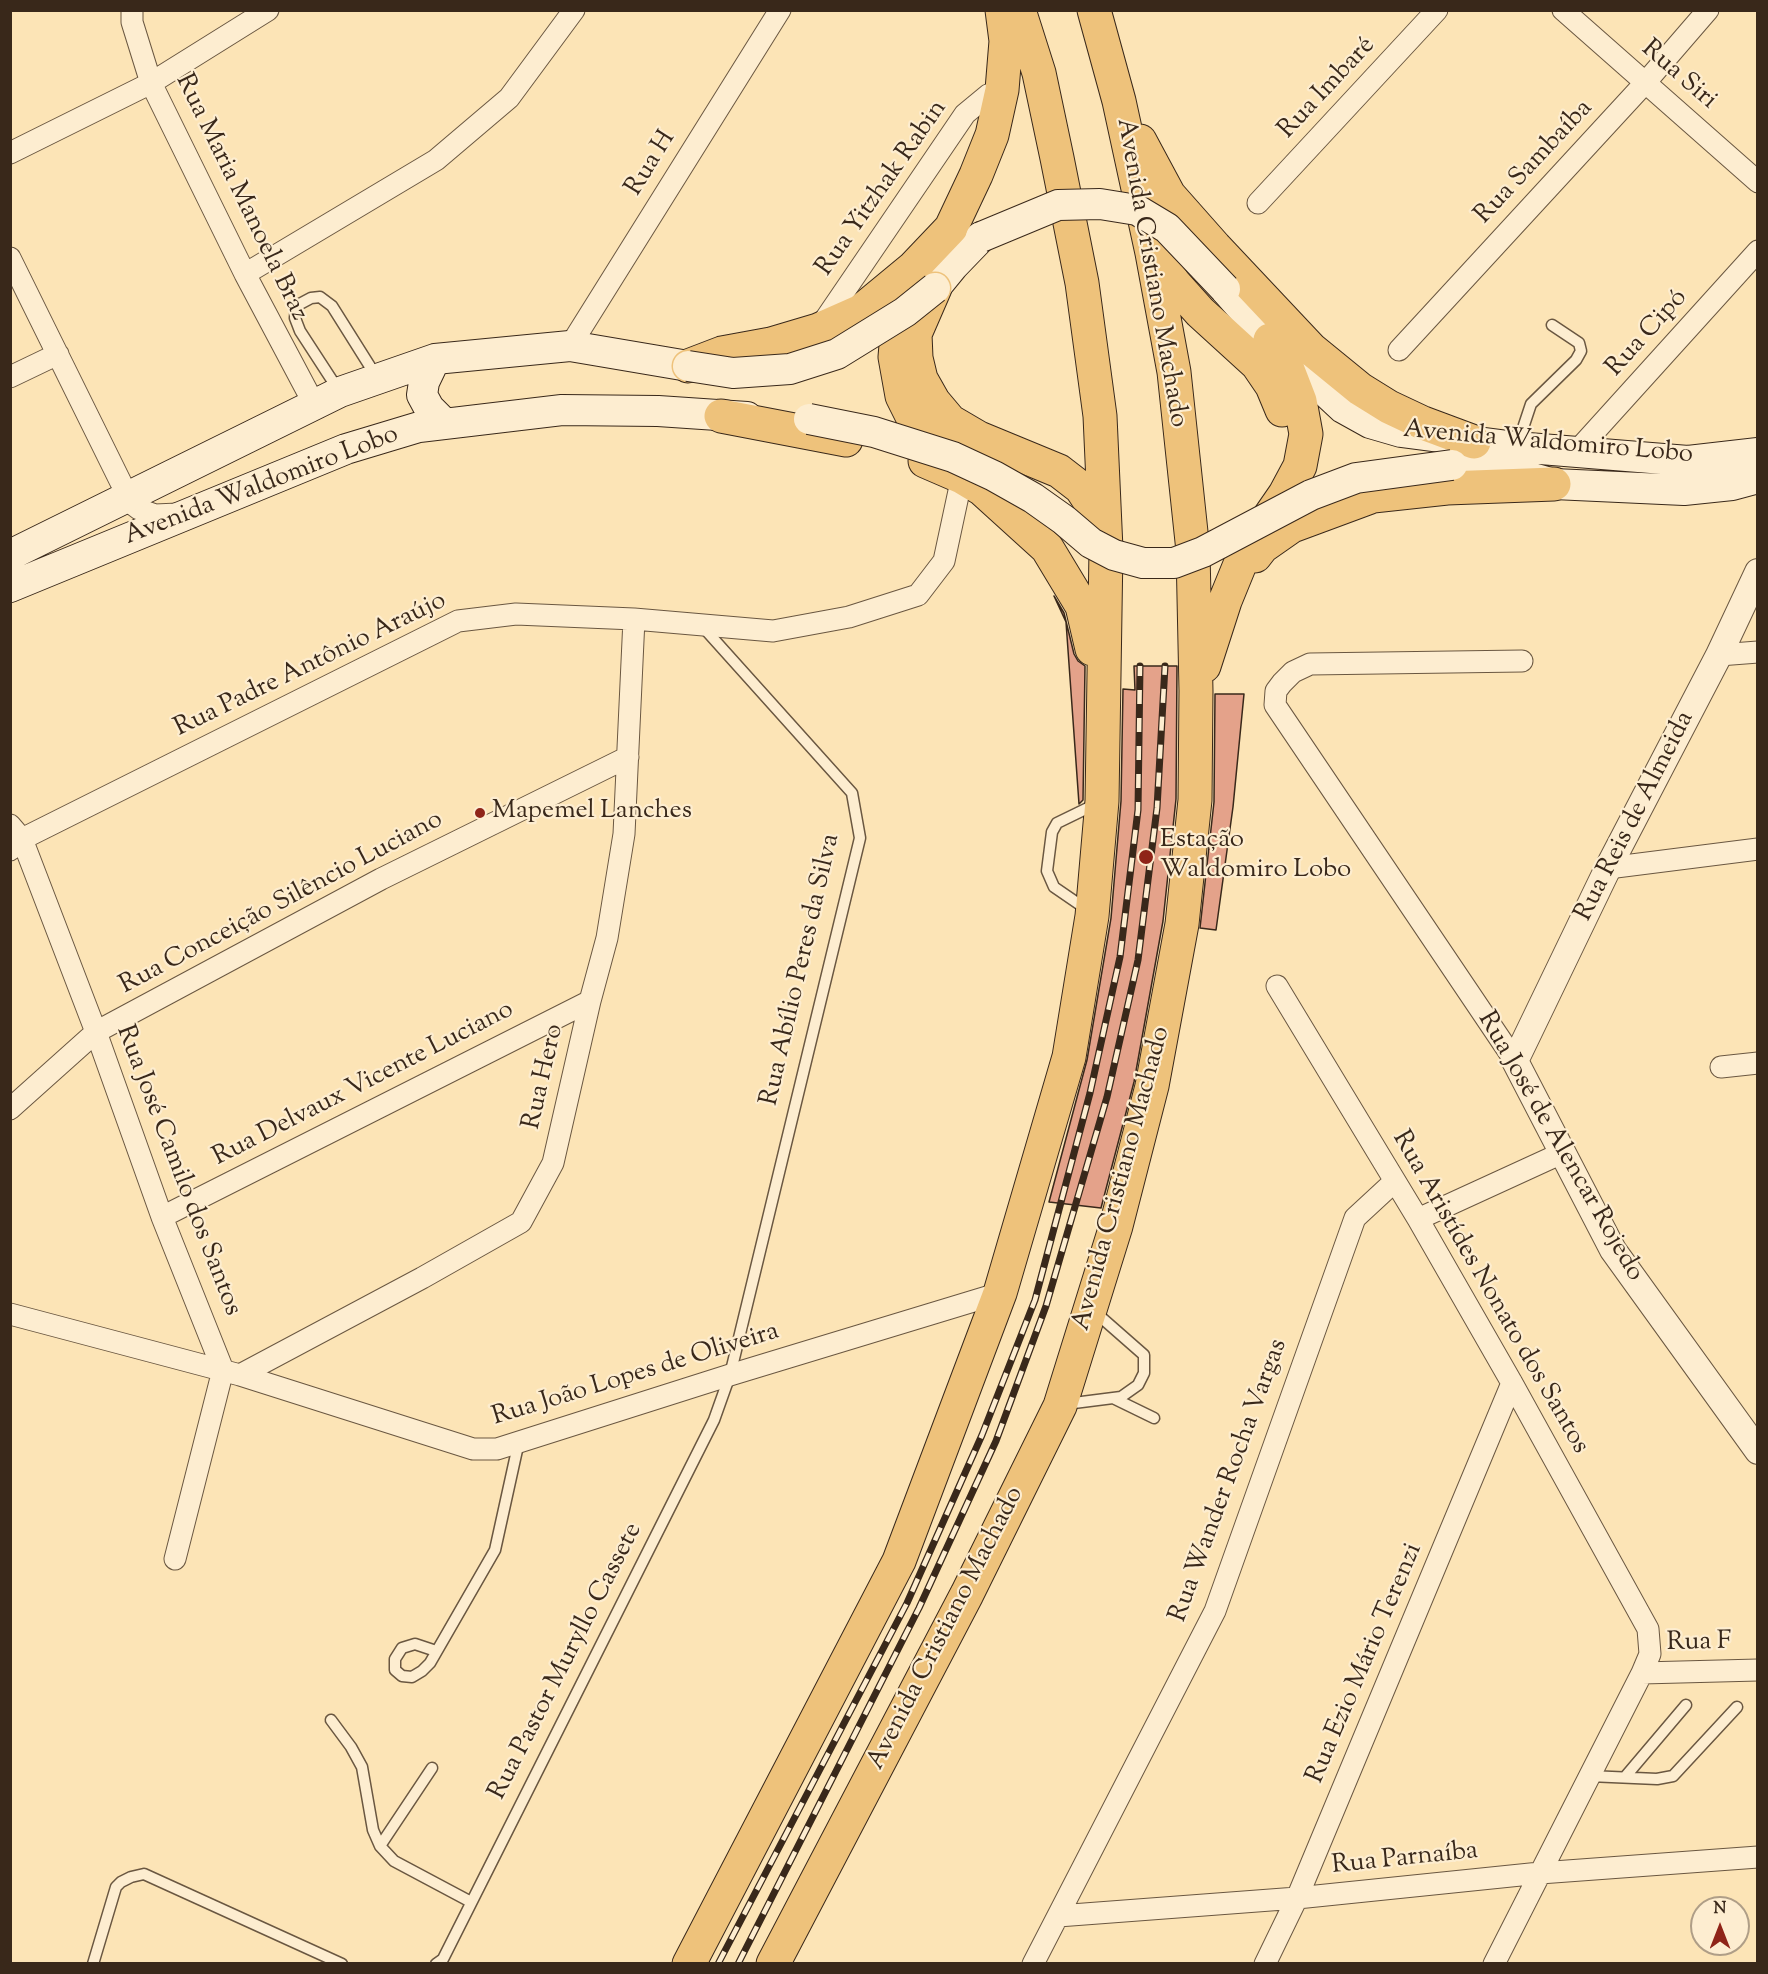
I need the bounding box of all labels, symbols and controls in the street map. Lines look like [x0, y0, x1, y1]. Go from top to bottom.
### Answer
street label: Rua Imbaré [1273, 32, 1383, 146]
street label: Rua Siri [1634, 35, 1722, 117]
street label: Rua Maria Manoela Braz [167, 70, 313, 326]
street label: Rua Sambaíba [1469, 94, 1601, 232]
street label: Rua Yitzhak Rabin [811, 95, 955, 283]
street label: Avenida Cristiano Machado [1107, 116, 1193, 430]
street label: Rua H [620, 126, 684, 202]
street label: Rua Cipó [1601, 284, 1695, 384]
street label: Avenida Waldomiro Lobo [1402, 416, 1694, 472]
street label: Avenida Waldomiro Lobo [121, 420, 403, 554]
street label: Rua Padre Antônio Araújo [170, 587, 452, 745]
street label: Rua Reis de Almeida [1570, 707, 1702, 927]
place label: Mapemel Lanches [492, 797, 692, 829]
street label: Rua Conceição Silêncio Luciano [115, 805, 449, 1003]
marker: Mapemel Lanches [473, 806, 487, 820]
place label: Estação Waldomiro Lobo [1160, 826, 1351, 888]
street label: Rua Abílio Peres da Silva [756, 831, 848, 1109]
marker: Estação Waldomiro Lobo [1137, 848, 1155, 866]
street label: Rua Delvaux Vicente Luciano [208, 995, 520, 1175]
street label: Rua José de Alencar Rojedo [1469, 1007, 1649, 1287]
street label: Rua José Camilo dos Santos [107, 1021, 247, 1321]
street label: Rua Hero [518, 1021, 572, 1133]
street label: Avenida Cristiano Machado [1067, 1024, 1179, 1334]
street label: Rua Aristídes Nonato dos Santos [1384, 1126, 1594, 1460]
street label: Rua João Lopes de Oliveira [489, 1317, 783, 1435]
street label: Rua Wander Rocha Vargas [1164, 1335, 1296, 1627]
street label: Avenida Cristiano Machado [862, 1482, 1032, 1776]
street label: Rua Pastor Muryllo Cassete [484, 1518, 650, 1806]
street label: Rua Ezio Mário Terenzi [1301, 1539, 1431, 1789]
street label: Rua F [1666, 1628, 1732, 1660]
street label: Rua Parnaíba [1330, 1837, 1480, 1883]
north arrow [1690, 1896, 1750, 1956]
text: N [1714, 1898, 1726, 1921]

